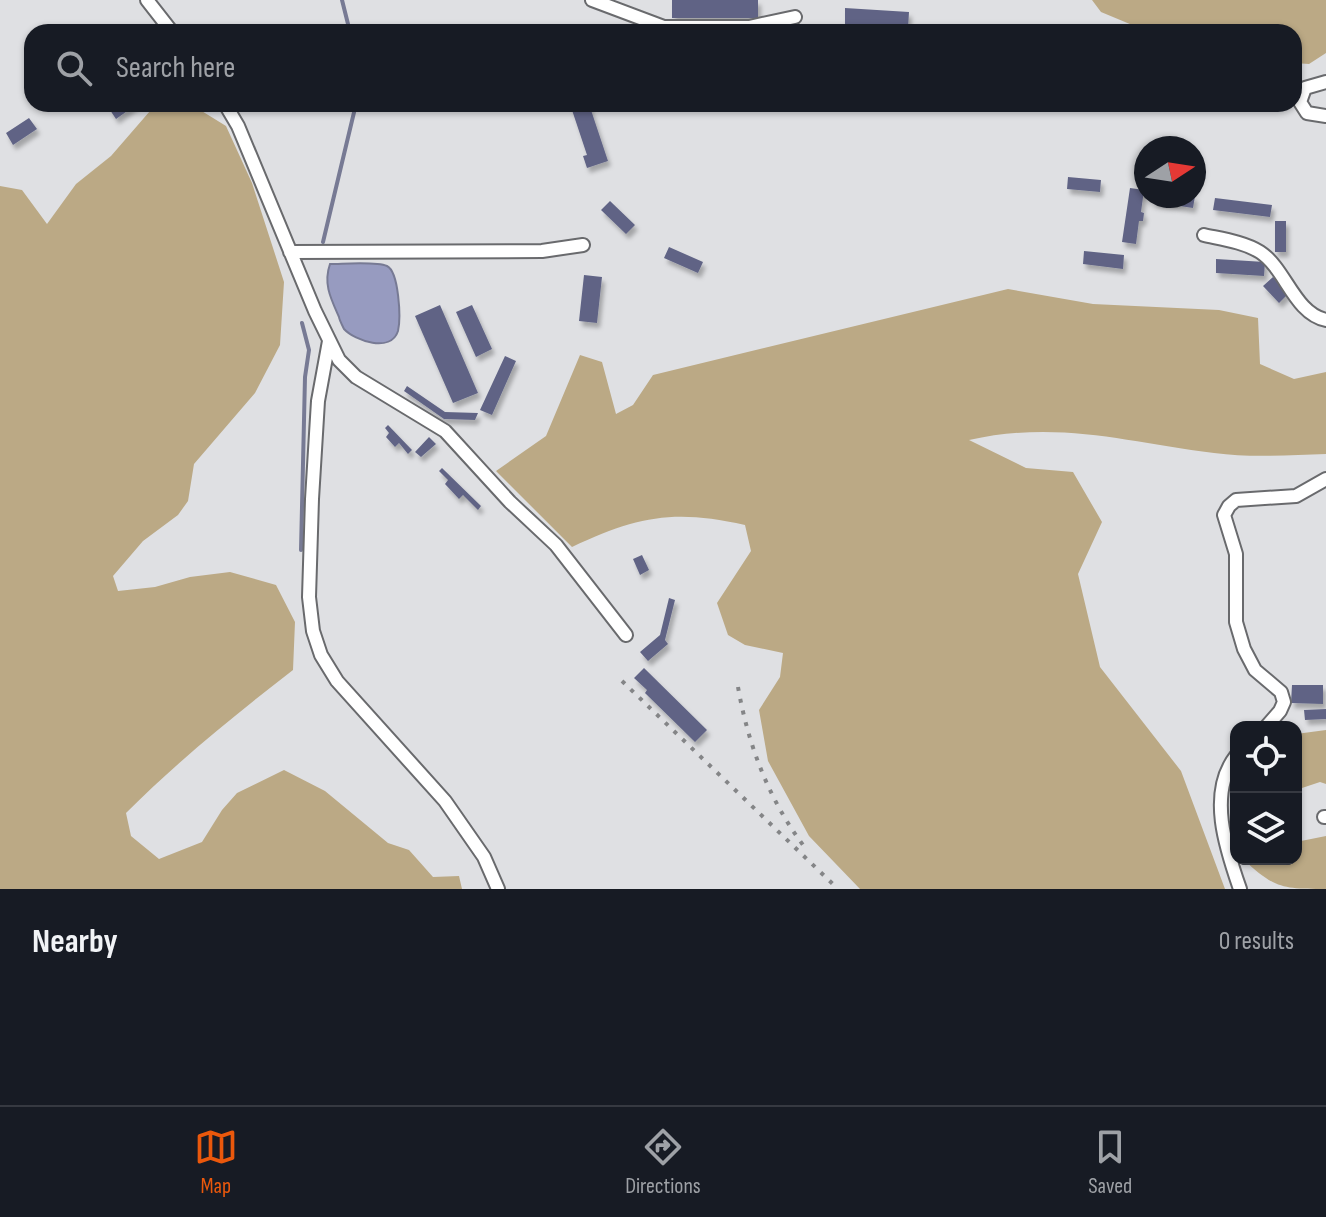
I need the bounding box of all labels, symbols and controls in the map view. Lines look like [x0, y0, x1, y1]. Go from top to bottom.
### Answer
search box [24, 24, 1302, 112]
icon: search [52, 46, 96, 90]
text: Search here [116, 50, 235, 86]
north arrow [1134, 136, 1206, 208]
map controls [1230, 721, 1302, 865]
button: locate [1230, 721, 1302, 793]
button: layers [1230, 793, 1302, 865]
text: Nearby [32, 921, 118, 962]
text: 0 results [1219, 926, 1294, 957]
tab: Map [194, 1125, 238, 1200]
tab: Directions [625, 1125, 701, 1200]
tab: Saved [1088, 1125, 1132, 1200]

